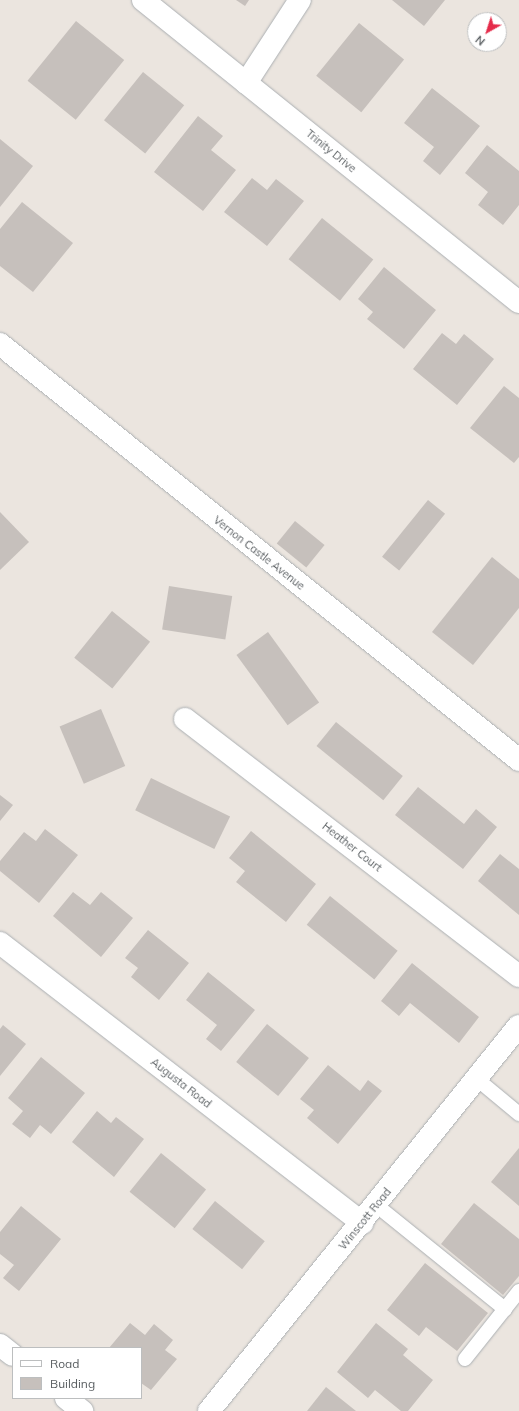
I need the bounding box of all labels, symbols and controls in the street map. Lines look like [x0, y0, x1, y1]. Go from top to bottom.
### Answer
north arrow [467, 12, 507, 52]
text: N [472, 32, 488, 49]
street label: Trinity Drive [303, 127, 359, 175]
street label: Vernon Castle Avenue [211, 513, 307, 593]
street label: Heather Court [320, 820, 384, 874]
street label: Augusta Road [148, 1055, 214, 1111]
street label: Winscott Road [336, 1185, 394, 1253]
legend [12, 1347, 142, 1399]
text: Road [50, 1356, 79, 1371]
text: Building [50, 1376, 95, 1391]

